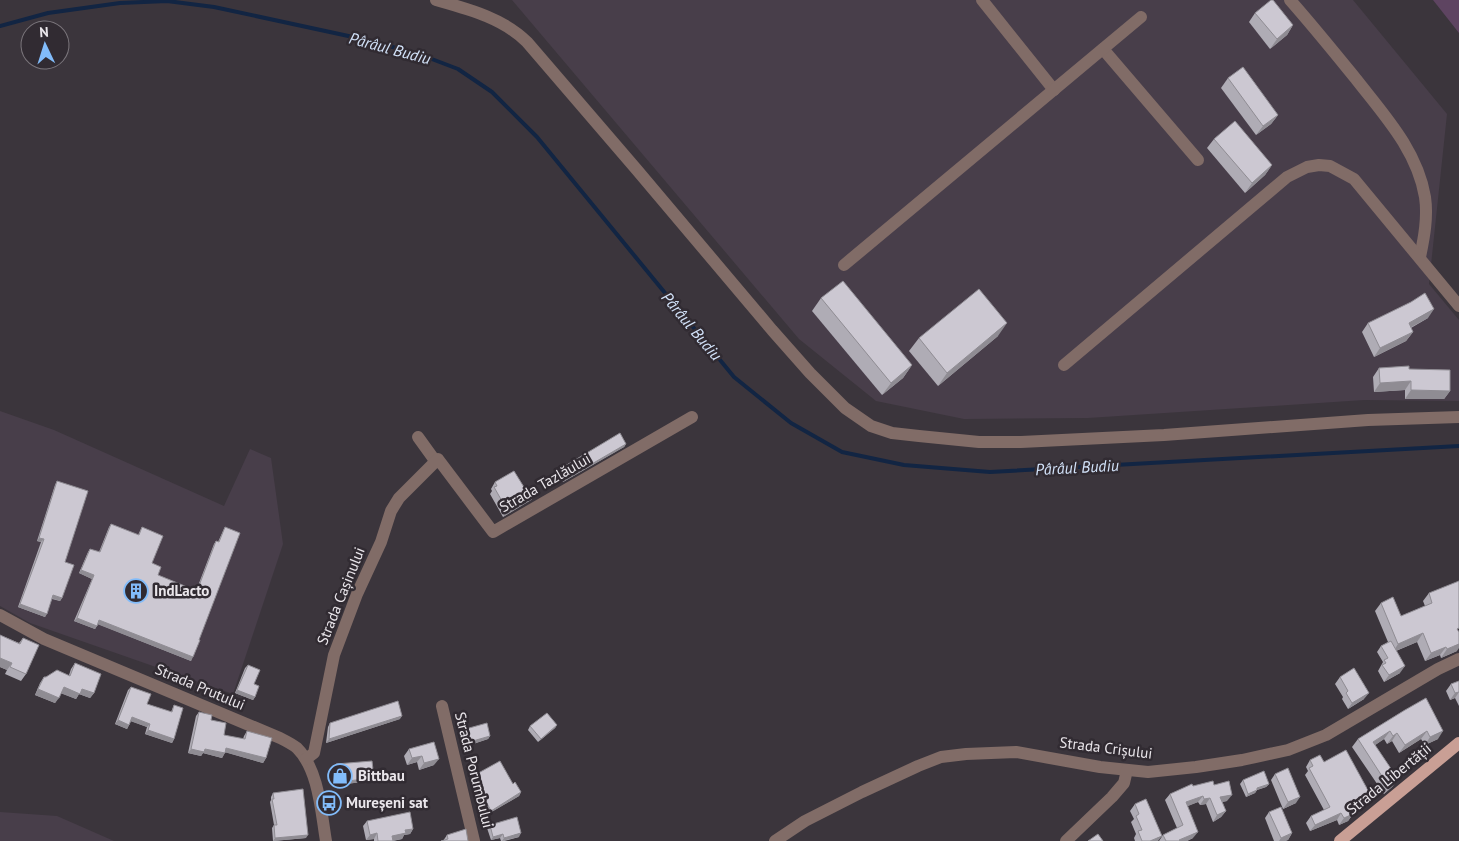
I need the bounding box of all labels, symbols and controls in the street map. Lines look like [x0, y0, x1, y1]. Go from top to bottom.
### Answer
north arrow [20, 20, 70, 70]
text: N [39, 23, 49, 41]
water label: Pârâul Budiu [347, 28, 433, 68]
water label: Pârâul Budiu [657, 288, 727, 364]
street label: Strada Tazlăului [496, 449, 594, 516]
water label: Pârâul Budiu [1035, 455, 1119, 479]
street label: Strada Cașinului [312, 544, 369, 648]
building icon: IndLacto [123, 578, 149, 604]
place label: IndLacto [154, 581, 209, 600]
street label: Strada Prutului [152, 659, 248, 714]
street label: Strada Porumbului [451, 710, 498, 830]
street label: Strada Crișului [1059, 732, 1154, 763]
street label: Strada Libertății [1342, 739, 1435, 819]
shop icon: Bittbau [327, 763, 353, 789]
place label: Bittbau [358, 766, 405, 785]
bus stop icon: Mureșeni sat [316, 790, 342, 816]
place label: Mureșeni sat [346, 793, 429, 812]

